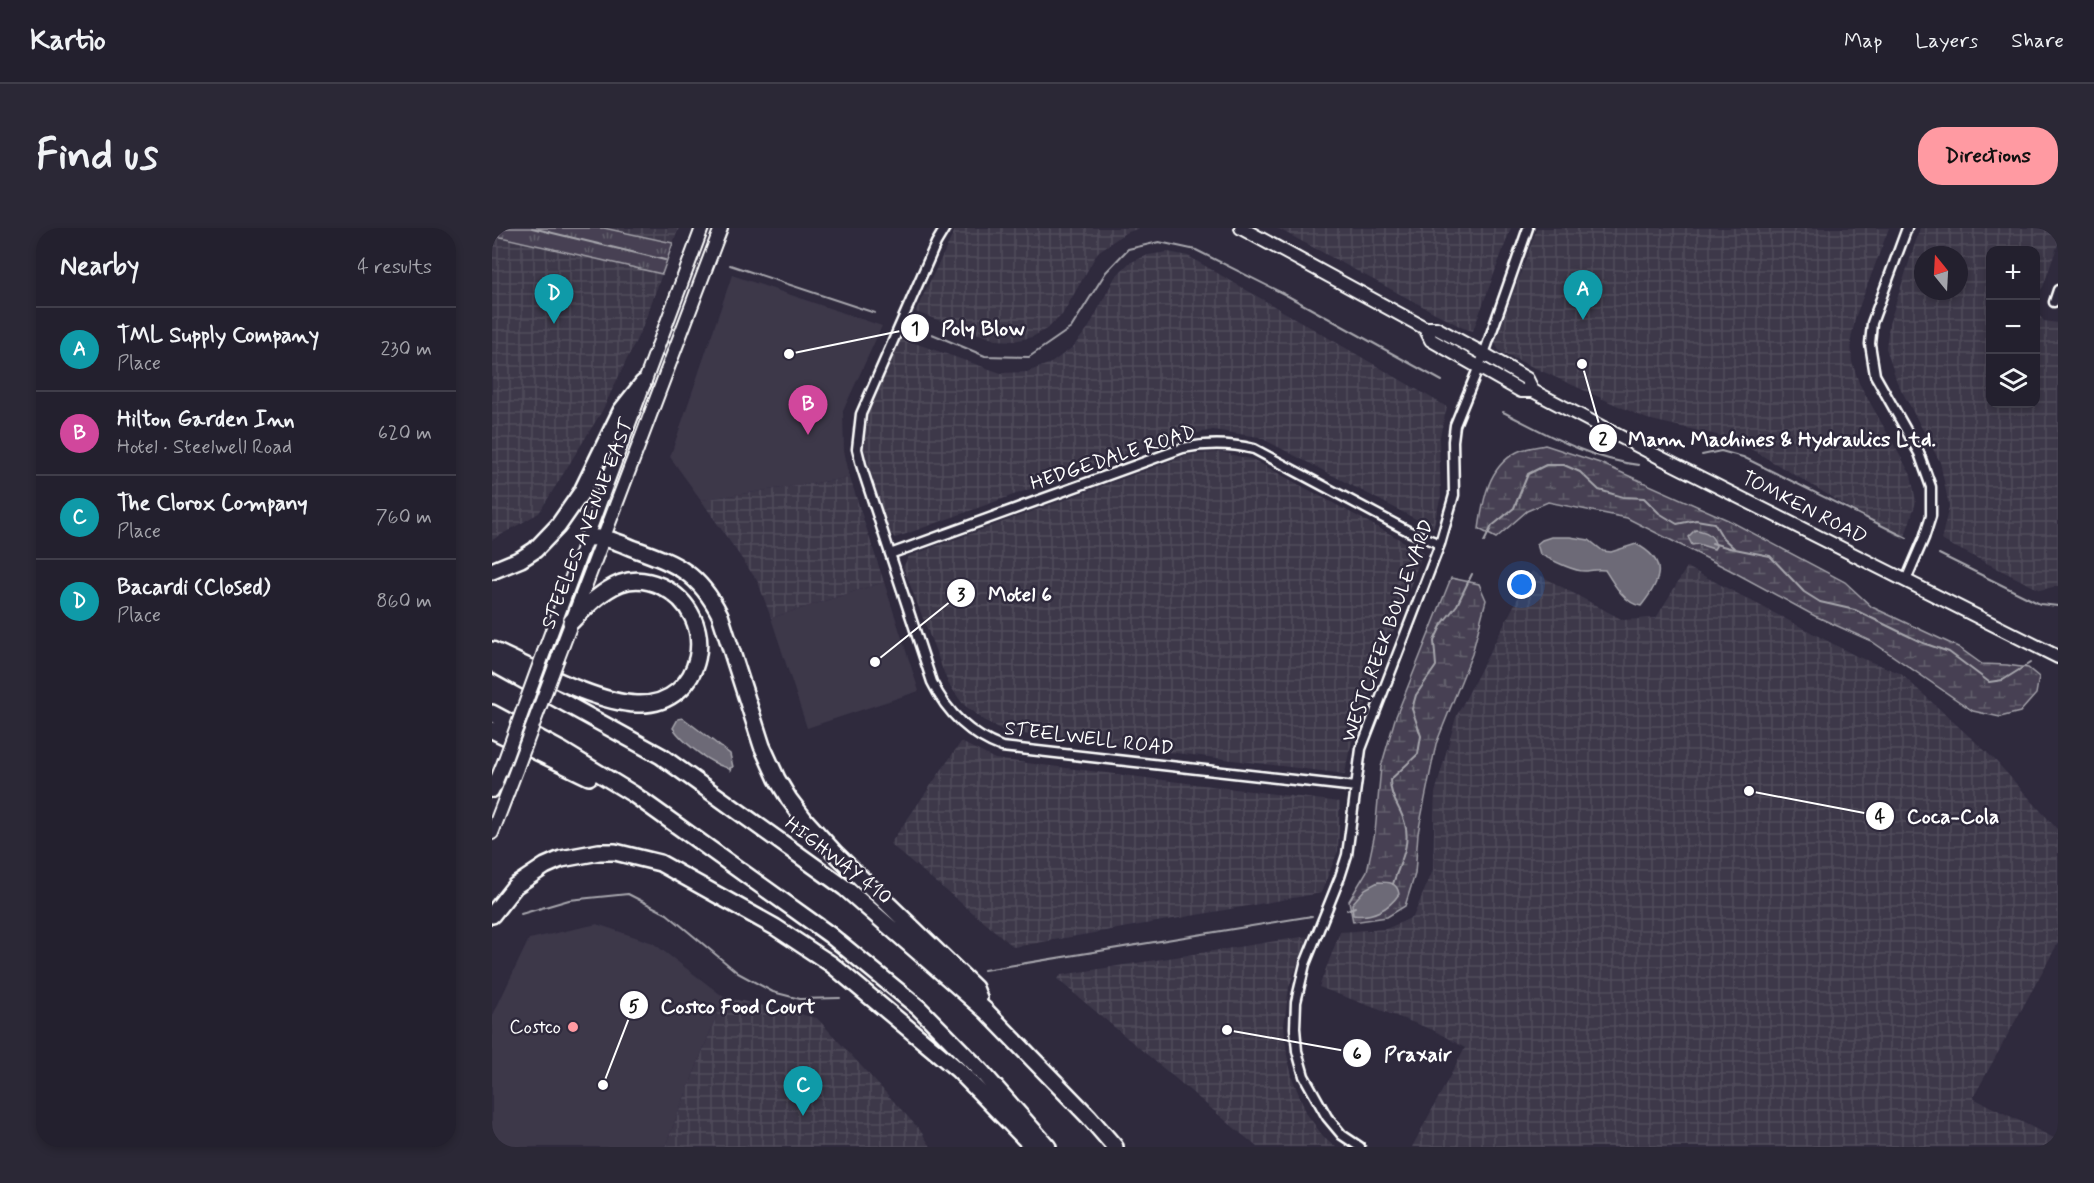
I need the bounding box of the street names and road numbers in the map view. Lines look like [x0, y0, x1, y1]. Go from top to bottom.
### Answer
street label: STEELES AVENUE EAST [535, 414, 641, 633]
street label: HEDGEDALE ROAD [1027, 418, 1199, 498]
street label: TOMKEN ROAD [1737, 465, 1871, 551]
street label: WESTCREEK BOULEVARD [1335, 516, 1441, 746]
street label: STEELWELL ROAD [1003, 715, 1175, 763]
street label: HIGHWAY 410 [779, 811, 897, 911]

